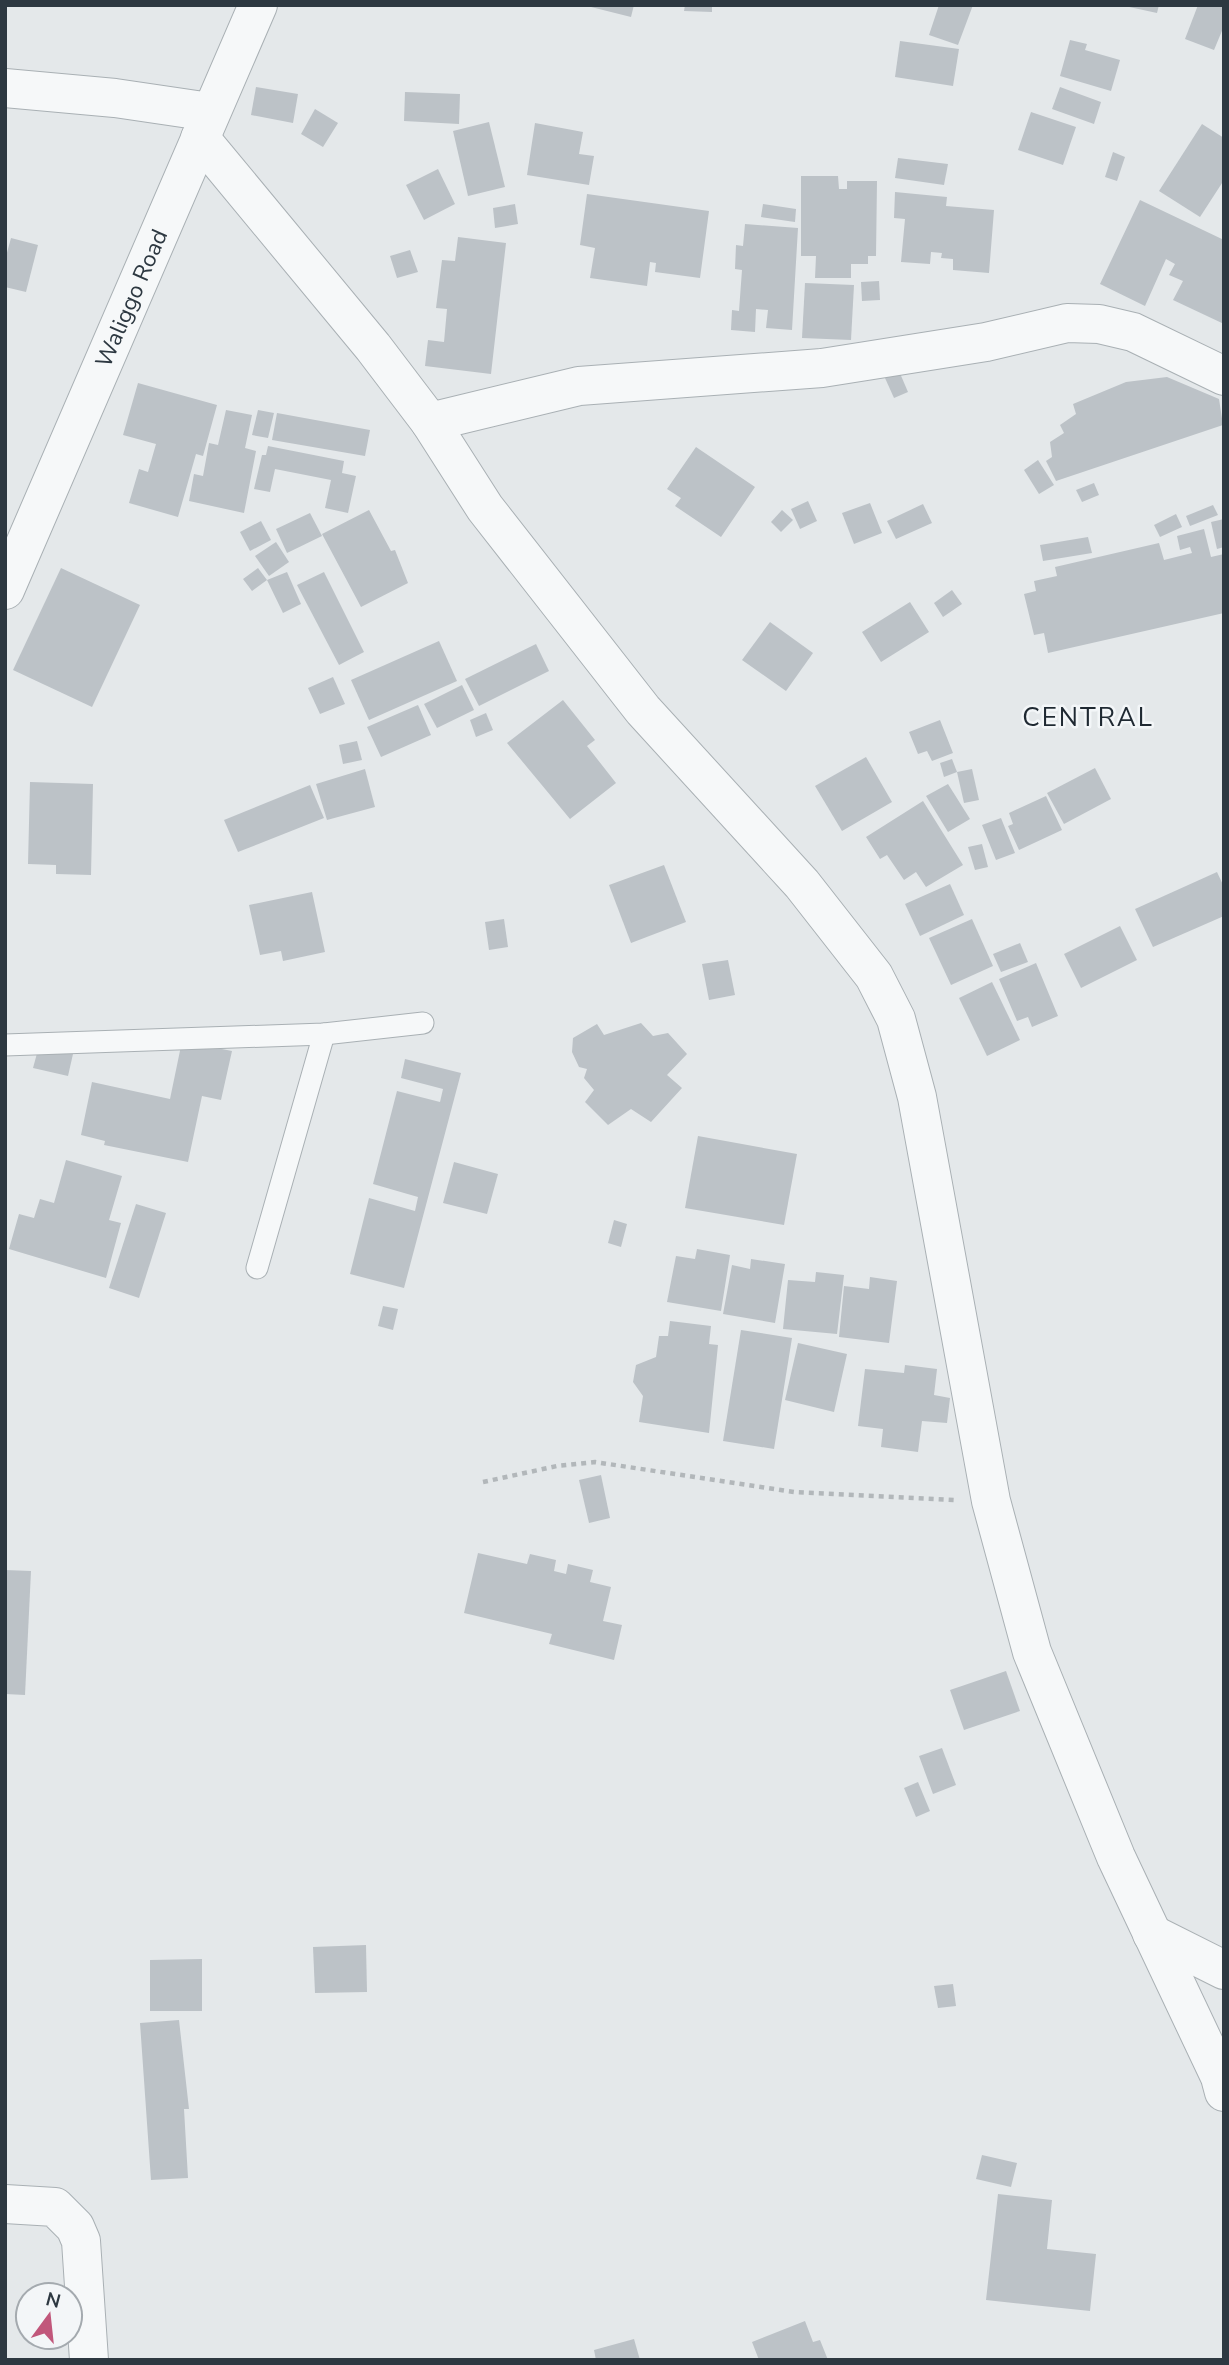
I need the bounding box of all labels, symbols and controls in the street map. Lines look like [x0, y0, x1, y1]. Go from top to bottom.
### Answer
street label: Waliggo Road [88, 224, 175, 372]
district label: CENTRAL [1022, 700, 1154, 735]
north arrow [14, 2281, 84, 2351]
text: N [43, 2286, 63, 2315]

